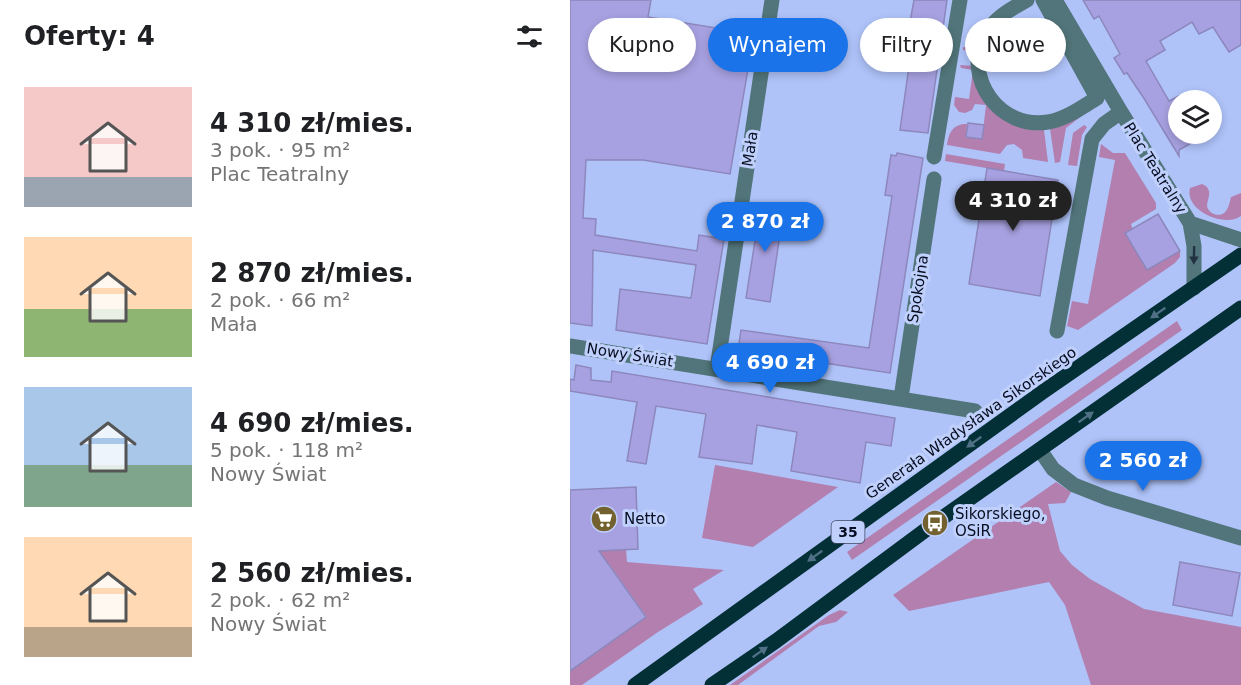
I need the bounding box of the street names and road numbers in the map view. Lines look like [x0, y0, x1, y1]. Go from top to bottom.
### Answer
street label: Plac Teatralny [1120, 119, 1190, 217]
street label: Mała [738, 130, 762, 168]
street label: Spokojna [904, 254, 932, 324]
street label: Nowy Świat [585, 338, 675, 371]
street label: Generała Władysława Sikorskiego [862, 343, 1080, 503]
road number: 35 [832, 521, 864, 543]

